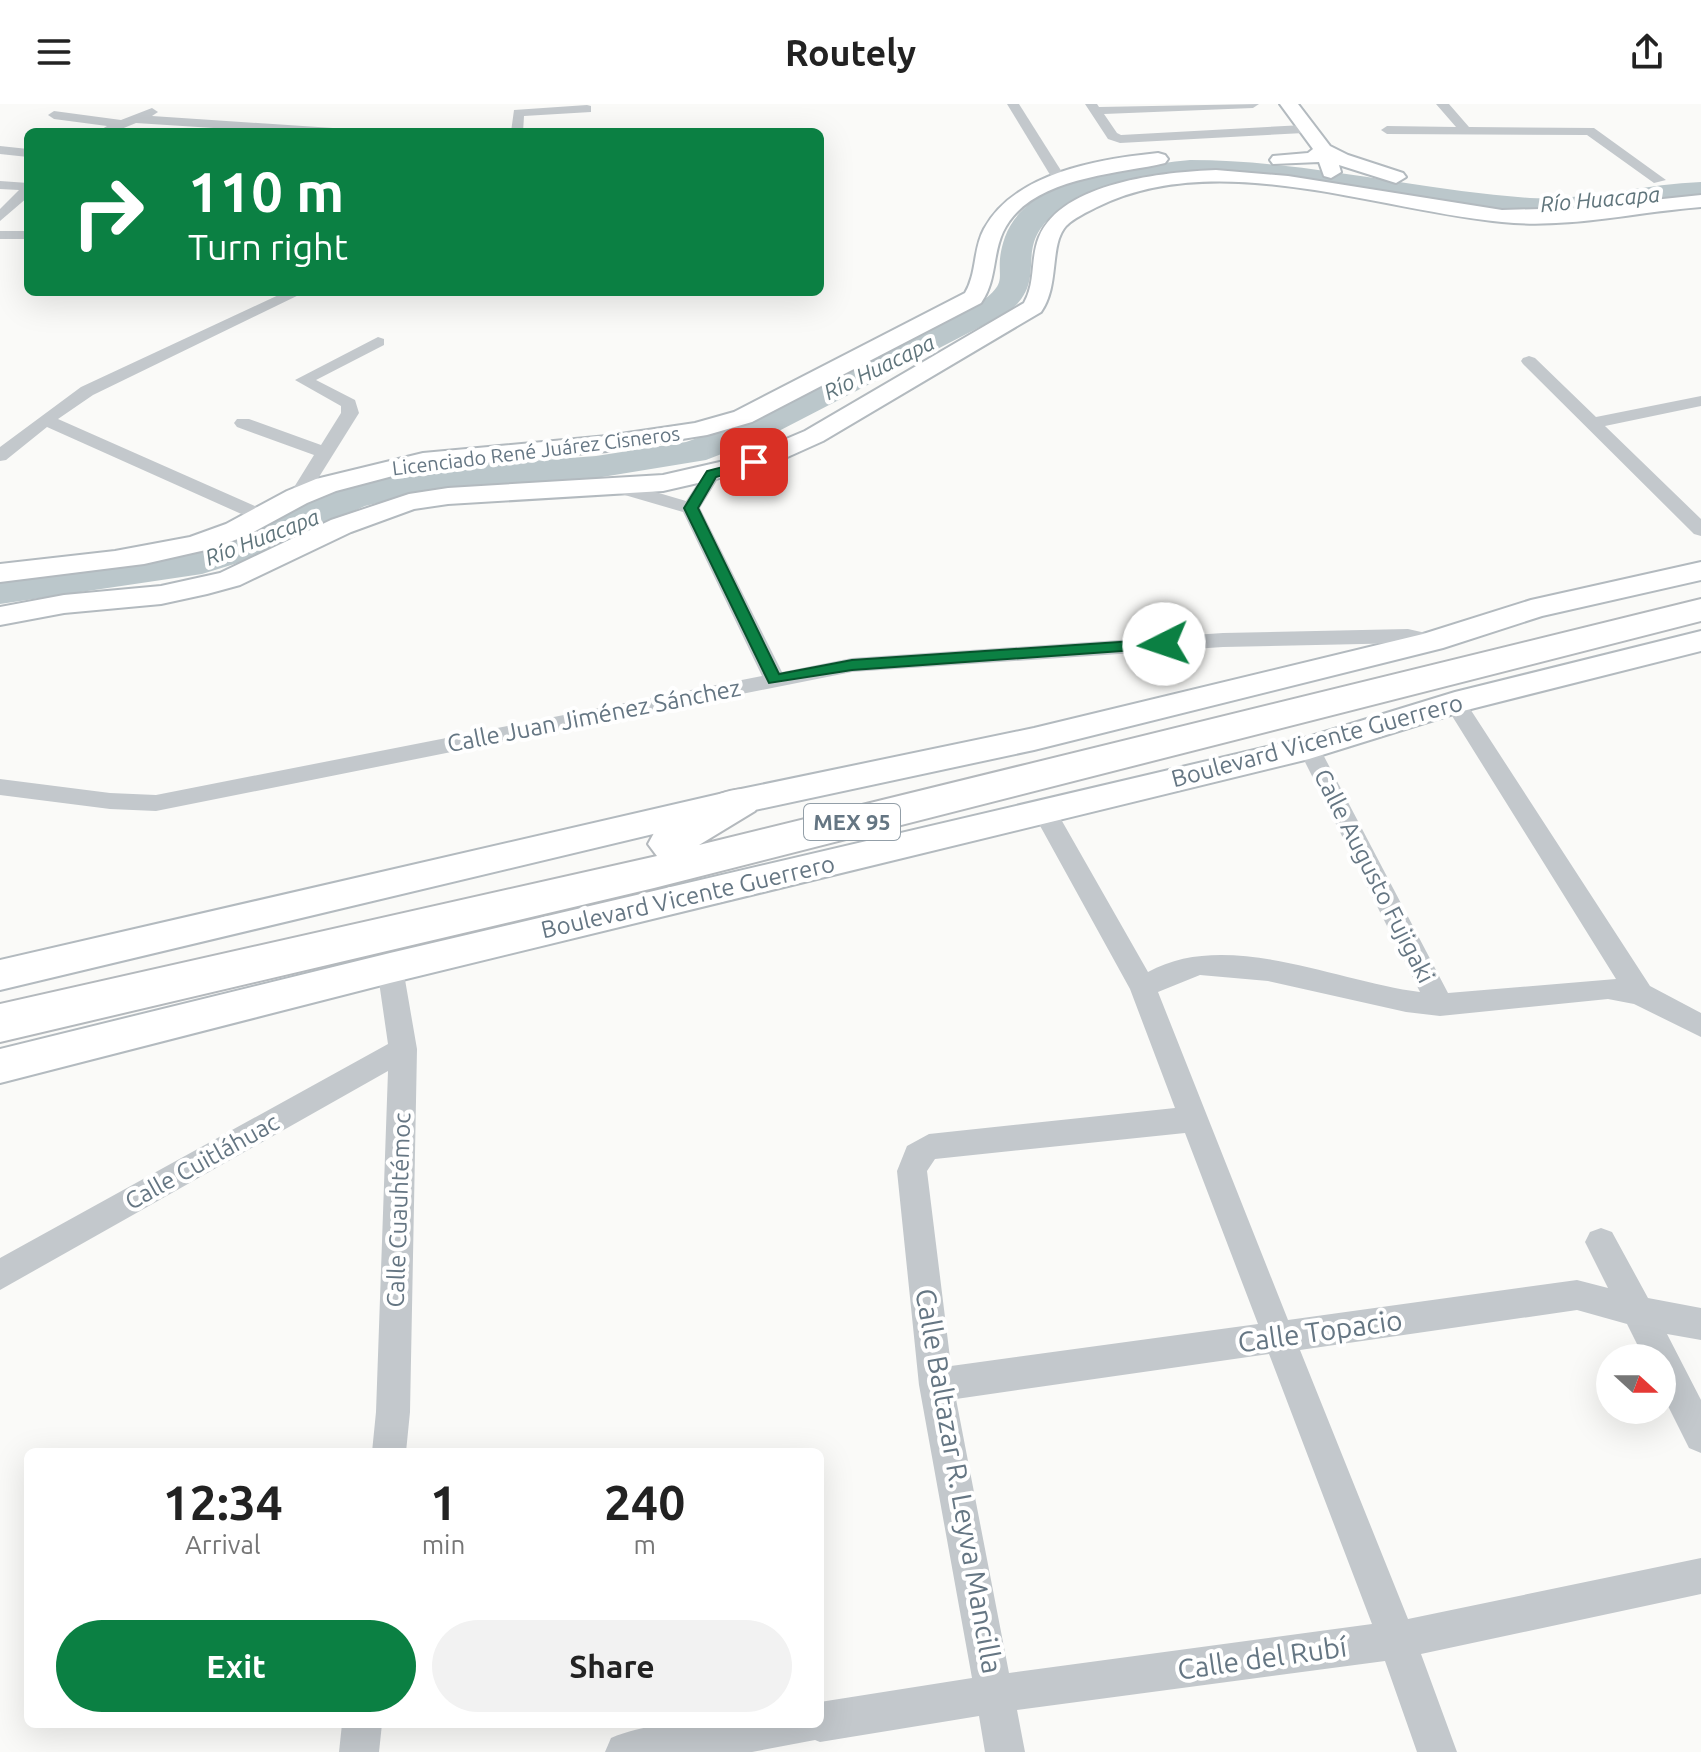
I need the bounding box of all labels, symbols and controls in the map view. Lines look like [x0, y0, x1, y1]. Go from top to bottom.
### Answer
icon: menu [32, 30, 76, 74]
icon: share [1625, 30, 1669, 74]
text: Routely [785, 32, 916, 73]
icon: right [56, 160, 160, 264]
text: 110 m [188, 160, 344, 223]
water label: Río Huacapa [1539, 181, 1661, 216]
text: Turn right [188, 226, 348, 267]
water label: Río Huacapa [819, 329, 938, 404]
street label: Licenciado René Juárez Cisneros [391, 421, 681, 480]
pin [720, 428, 788, 496]
icon: arrive [732, 440, 776, 484]
water label: Río Huacapa [201, 503, 322, 570]
position arrow [1122, 602, 1206, 686]
street label: Calle Juan Jiménez Sánchez [445, 674, 743, 757]
street label: Boulevard Vicente Guerrero [1168, 689, 1466, 792]
street label: Calle Augusto Fujigaki [1309, 764, 1440, 987]
road number: MEX 95 [804, 804, 900, 840]
street label: Boulevard Vicente Guerrero [538, 850, 837, 943]
street label: Calle Cuitláhuac [120, 1108, 283, 1215]
street label: Calle Cuauhtémoc [382, 1112, 415, 1308]
street label: Calle Baltazar R. Leyva Mancilla [910, 1286, 1009, 1676]
street label: Calle Topacio [1236, 1304, 1404, 1357]
north arrow [1596, 1344, 1676, 1424]
map controls [1596, 1344, 1676, 1424]
text: 12:34 [163, 1475, 283, 1529]
text: 1 [430, 1475, 457, 1529]
text: 240 [604, 1475, 685, 1529]
text: Arrival [185, 1530, 261, 1559]
text: min [422, 1530, 465, 1559]
text: m [633, 1530, 656, 1559]
button: Exit [56, 1620, 416, 1712]
button: Share [432, 1620, 792, 1712]
street label: Calle del Rubí [1175, 1630, 1350, 1685]

